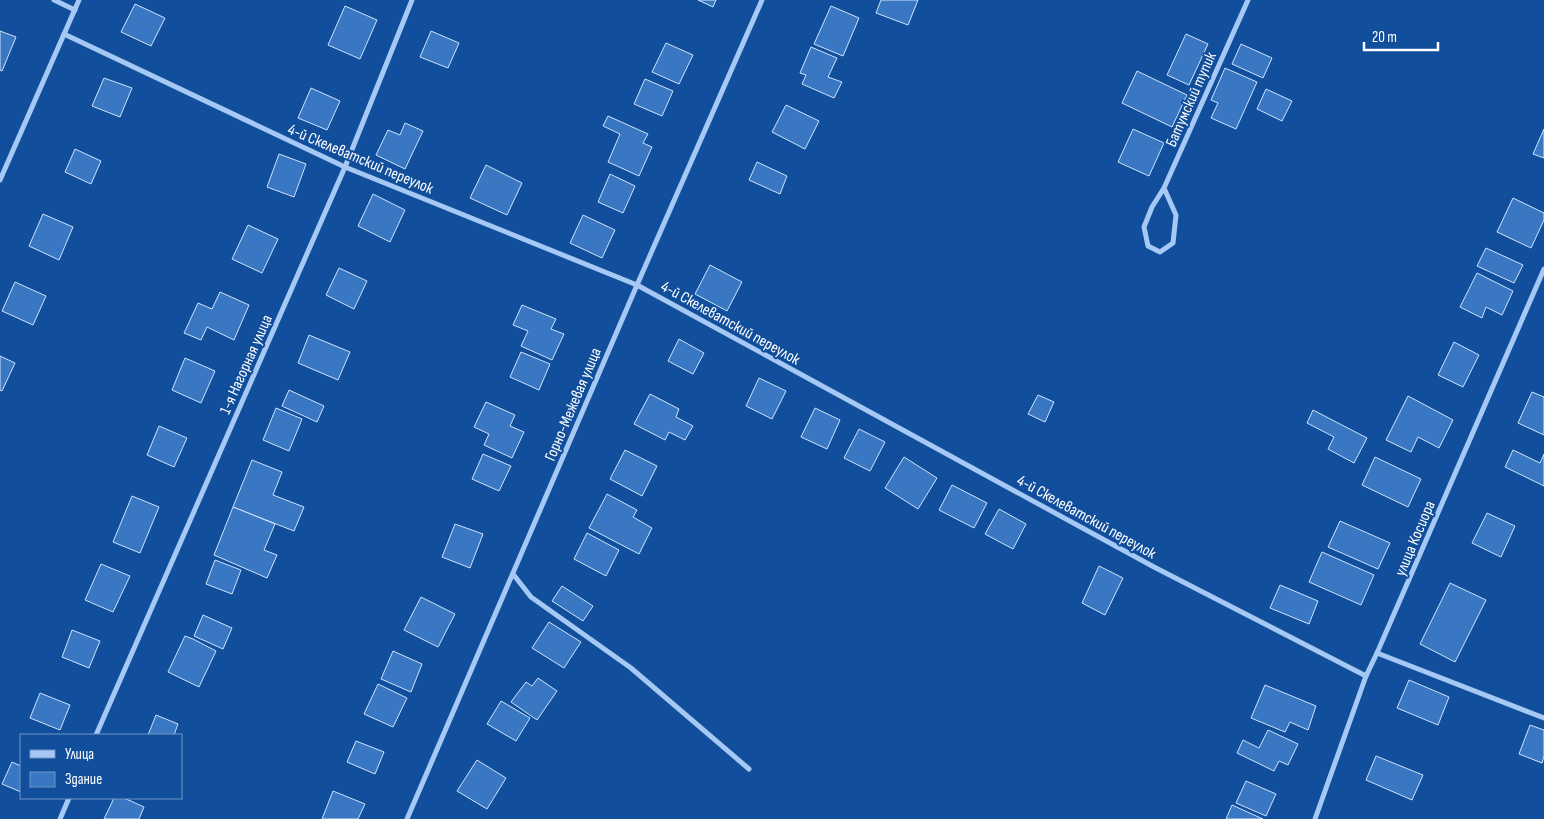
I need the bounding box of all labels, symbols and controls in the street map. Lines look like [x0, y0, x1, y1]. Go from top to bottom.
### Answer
scale bar [1364, 20, 1438, 52]
text: 20 m [1372, 28, 1397, 47]
street label: Батумский тупик [1162, 48, 1221, 150]
street label: 4-й Скелеватский переулок [285, 120, 437, 199]
street label: 4-й Скелеватский переулок [657, 277, 804, 370]
street label: 1-я Нагорная улица [216, 312, 277, 417]
street label: Горно-Межевая улица [541, 345, 606, 464]
street label: 4-й Скелеватский переулок [1013, 471, 1160, 564]
street label: улица Косиора [1391, 498, 1440, 579]
legend [20, 734, 182, 799]
text: Улица [65, 745, 94, 764]
text: Здание [65, 770, 102, 789]

